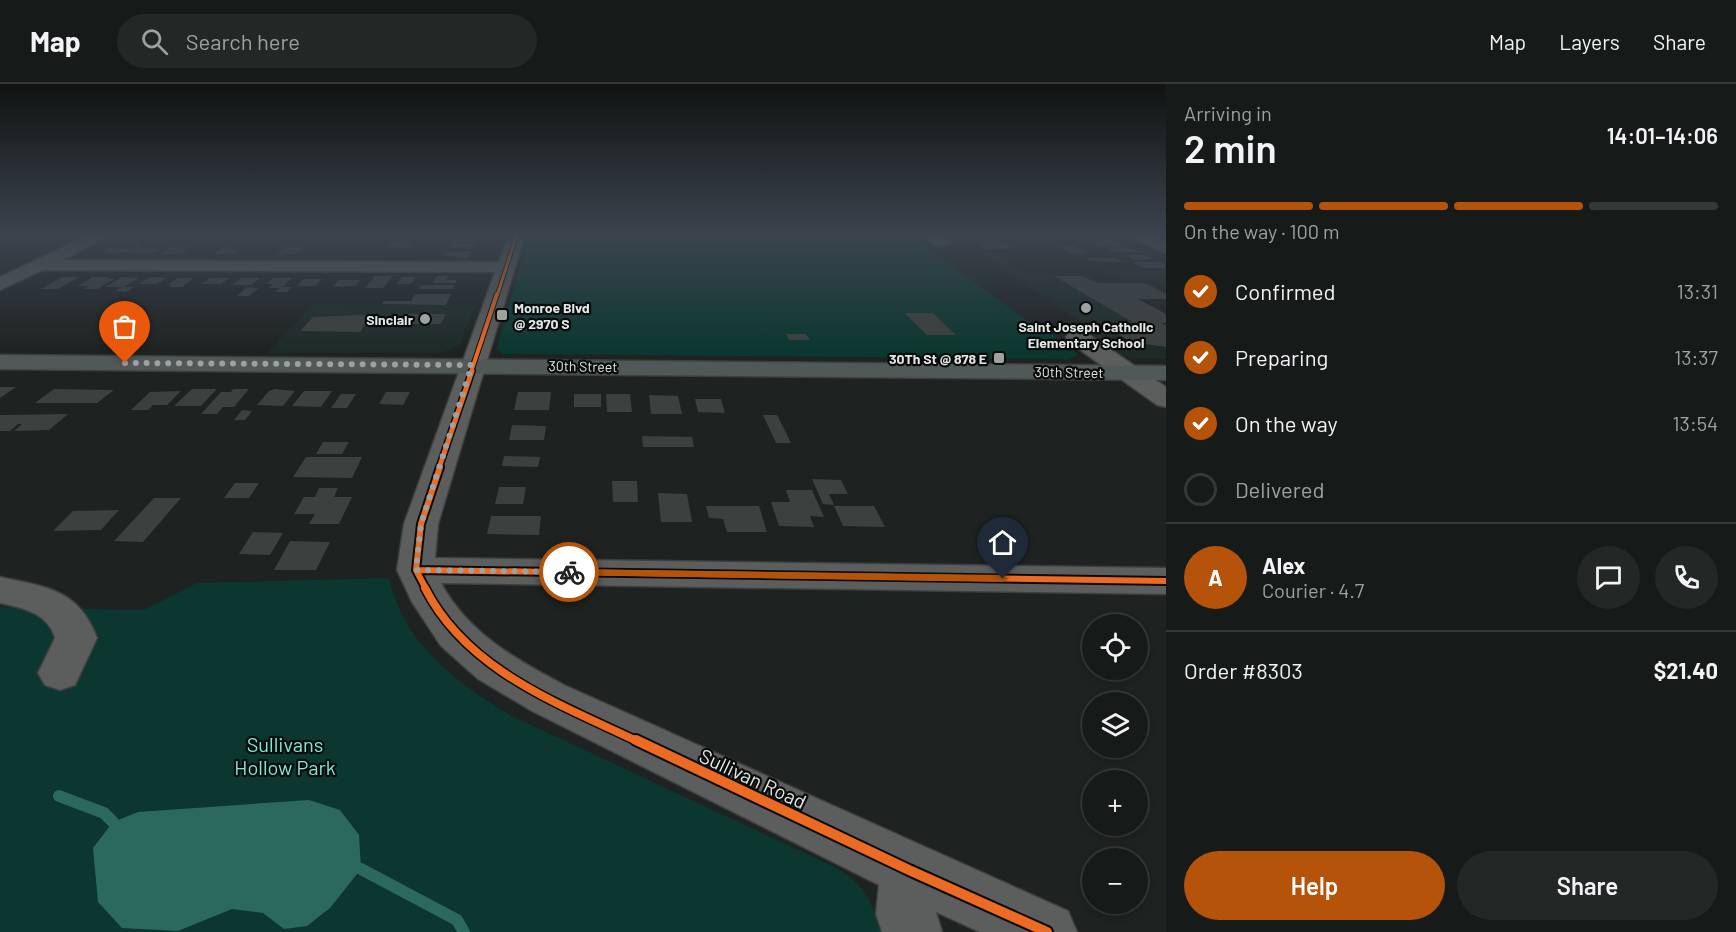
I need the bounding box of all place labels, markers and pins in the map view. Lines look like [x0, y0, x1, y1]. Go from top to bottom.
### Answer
place label: Monroe Blvd @ 2970 S [514, 299, 590, 332]
pin [99, 301, 150, 363]
marker: Saint Joseph Catholic Elementary School [1079, 301, 1093, 315]
marker: Monroe Blvd @ 2970 S [495, 308, 509, 322]
place label: Sinclair [366, 311, 414, 328]
marker: Sinclair [418, 312, 432, 326]
place label: Saint Joseph Catholic Elementary School [1019, 318, 1154, 351]
place label: 30Th St @ 878 E [889, 350, 987, 367]
marker: 30Th St @ 878 E [992, 351, 1006, 365]
pin [977, 517, 1028, 579]

